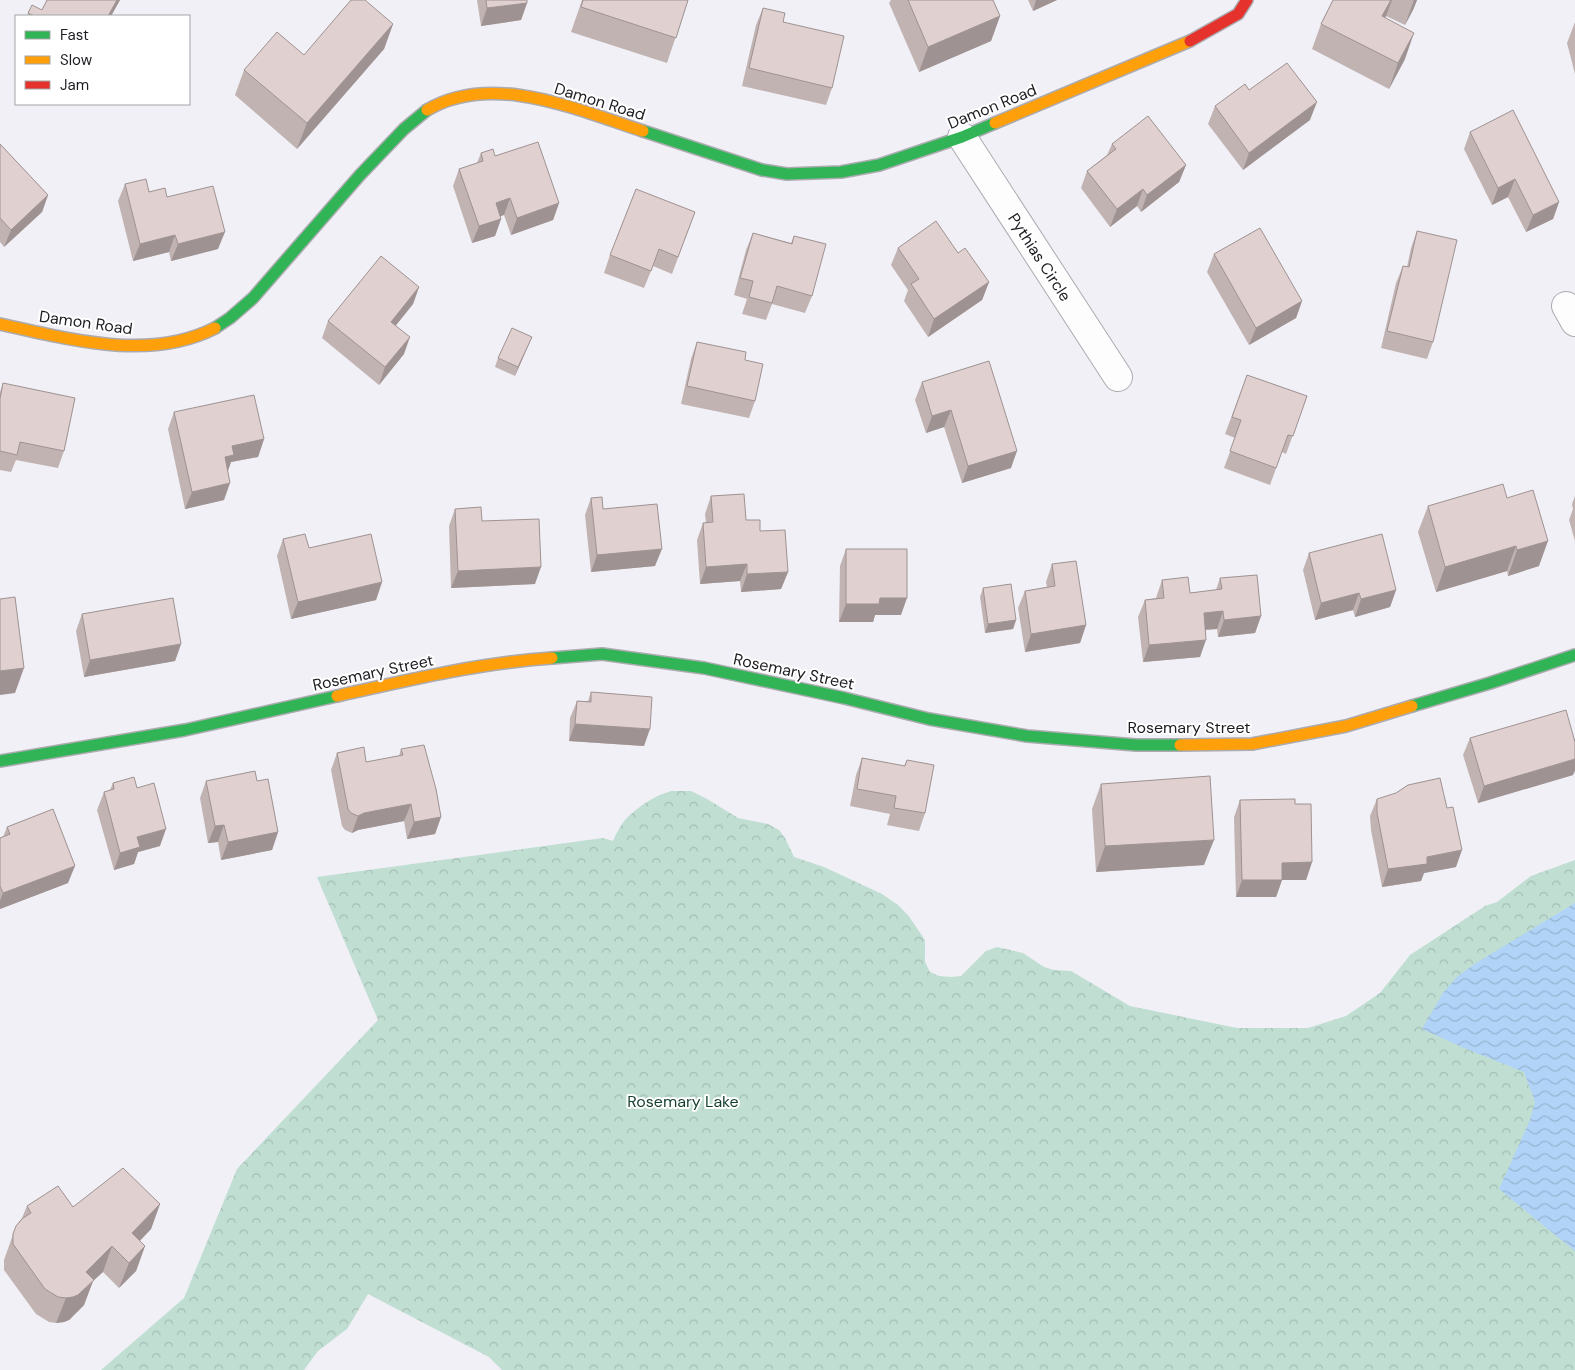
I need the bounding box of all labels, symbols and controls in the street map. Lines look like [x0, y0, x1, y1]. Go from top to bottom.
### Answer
legend [15, 15, 190, 105]
text: Fast [60, 25, 89, 45]
text: Slow [60, 50, 93, 70]
text: Jam [60, 75, 89, 95]
street label: Damon Road [552, 78, 648, 125]
street label: Damon Road [945, 79, 1040, 134]
street label: Pythias Circle [1003, 209, 1076, 305]
street label: Damon Road [38, 306, 134, 339]
street label: Rosemary Street [732, 648, 856, 695]
street label: Rosemary Street [311, 649, 435, 696]
street label: Rosemary Street [1127, 717, 1251, 738]
park label: Rosemary Lake [627, 1091, 739, 1112]

